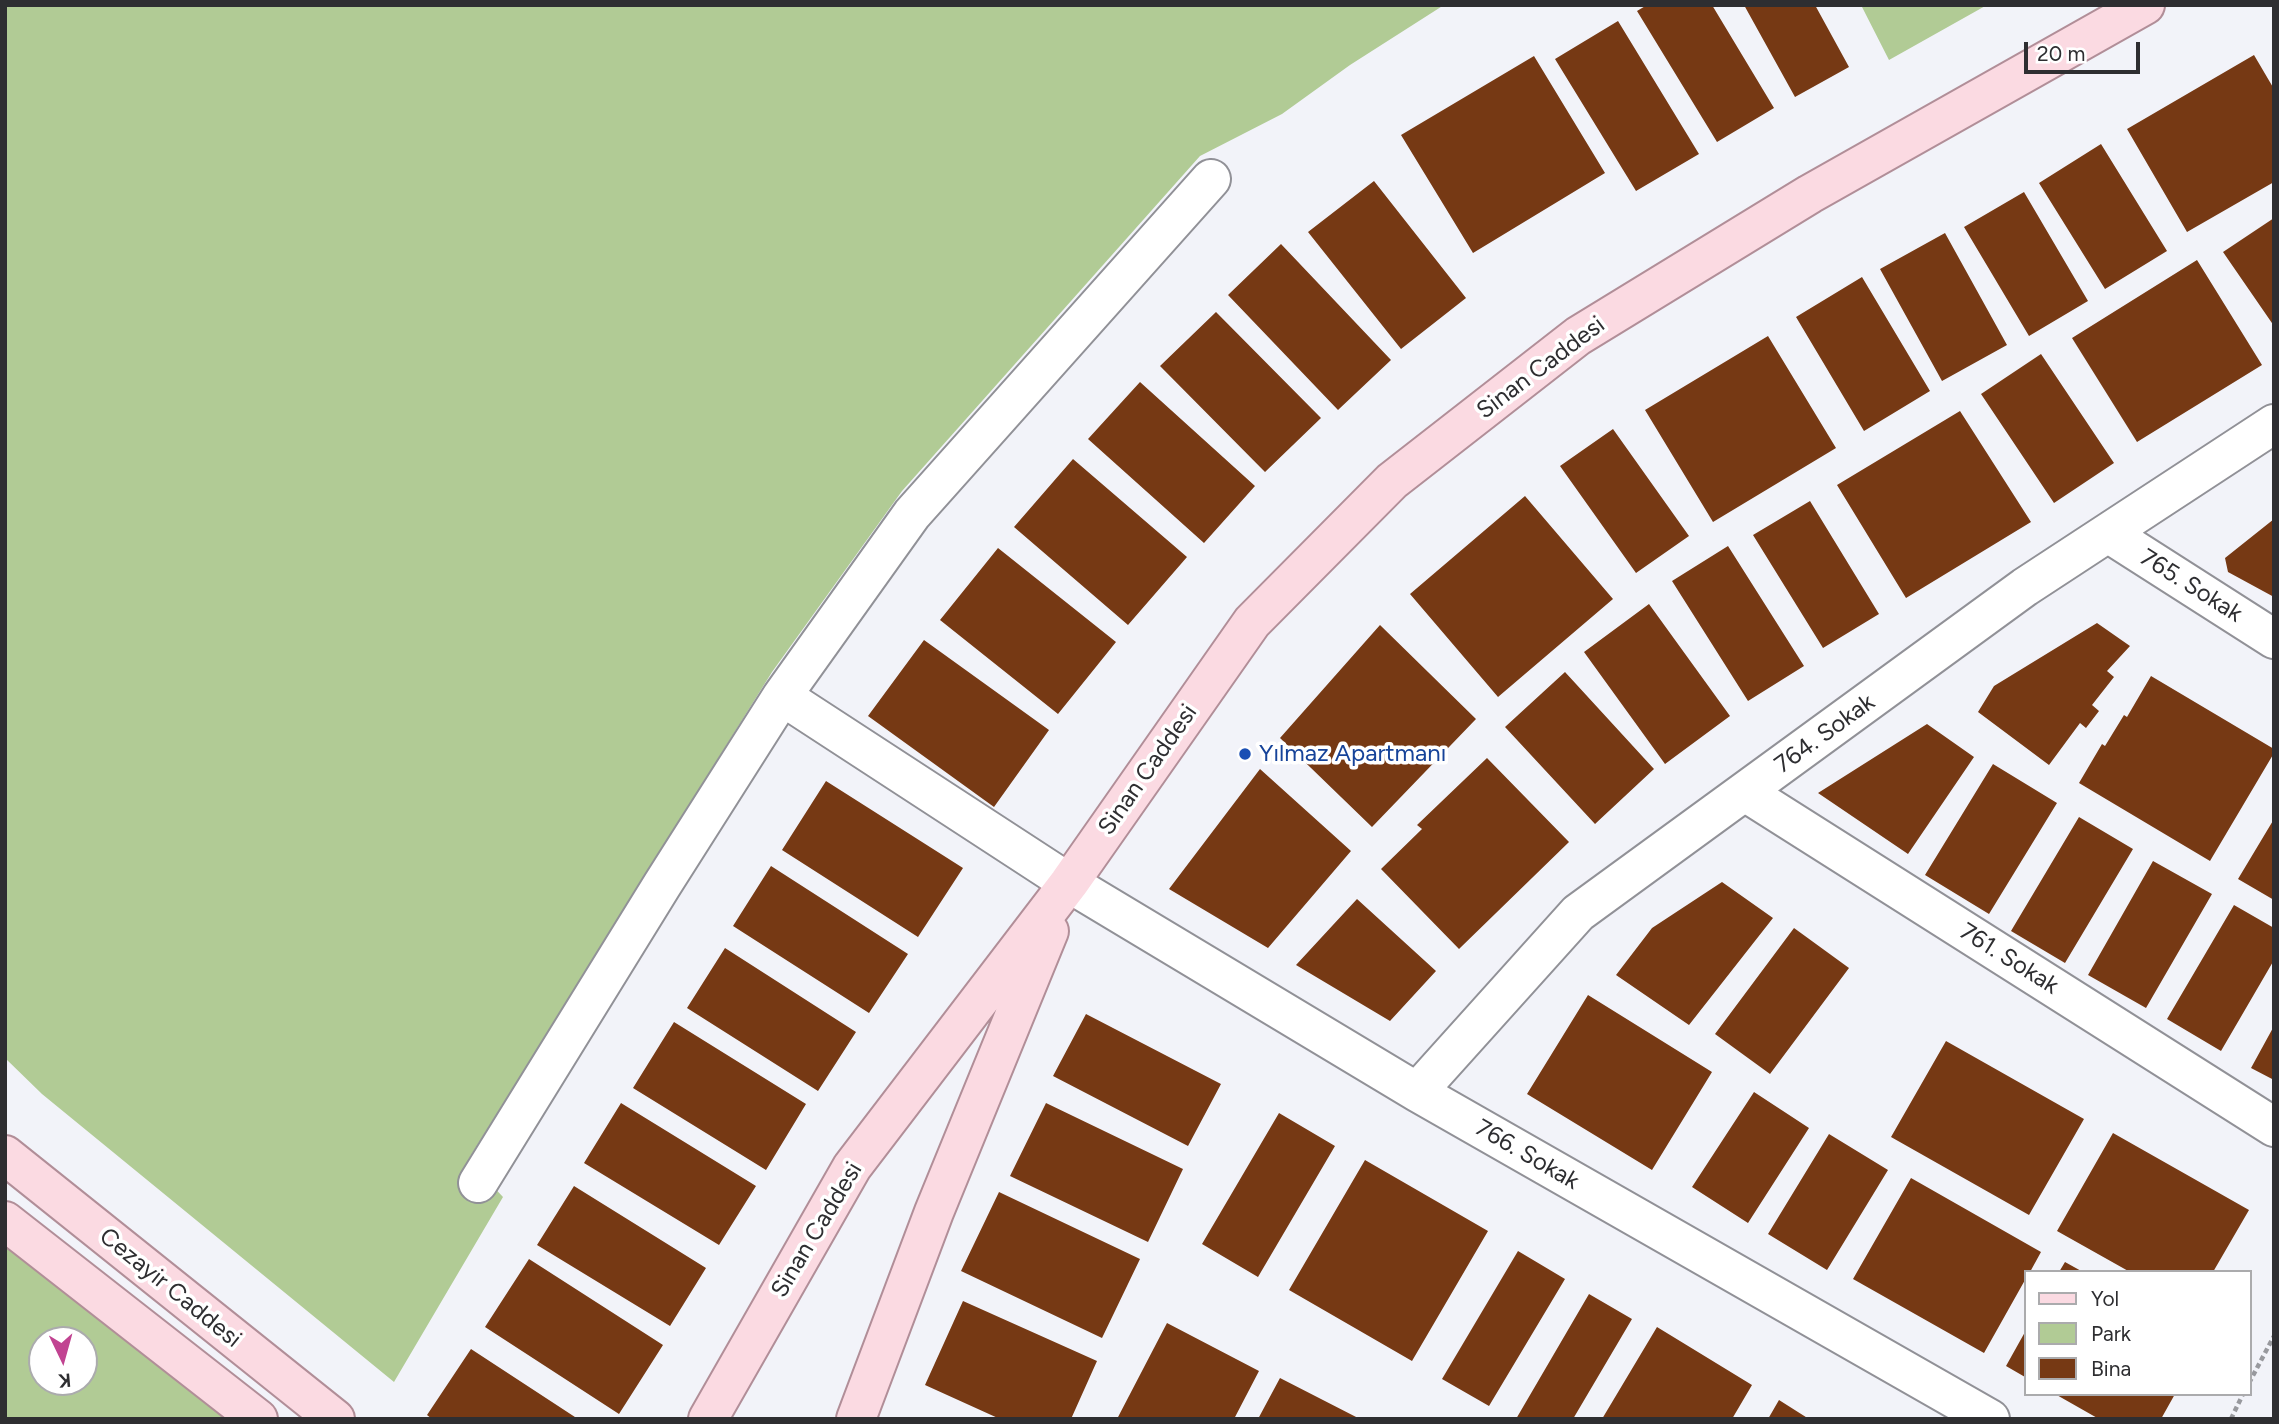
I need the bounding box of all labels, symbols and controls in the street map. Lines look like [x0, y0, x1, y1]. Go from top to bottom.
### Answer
scale bar [2027, 28, 2142, 72]
text: 20 m [2037, 41, 2085, 66]
street label: Sinan Caddesi [1471, 311, 1611, 425]
street label: 765. Sokak [2135, 543, 2247, 629]
street label: 764. Sokak [1770, 688, 1880, 780]
street label: Sinan Caddesi [1092, 699, 1204, 841]
place label: Yılmaz Apartmanı [1259, 740, 1446, 768]
marker: Yılmaz Apartmanı [1237, 746, 1253, 762]
street label: 761. Sokak [1954, 917, 2064, 1001]
street label: 766. Sokak [1470, 1114, 1584, 1196]
street label: Sinan Caddesi [765, 1157, 869, 1303]
street label: Cezayir Caddesi [93, 1222, 247, 1354]
legend [2024, 1270, 2251, 1396]
text: Yol [2091, 1286, 2119, 1311]
text: Park [2091, 1321, 2131, 1346]
north arrow [28, 1326, 98, 1396]
text: Bina [2091, 1356, 2131, 1381]
text: K [57, 1368, 72, 1392]

